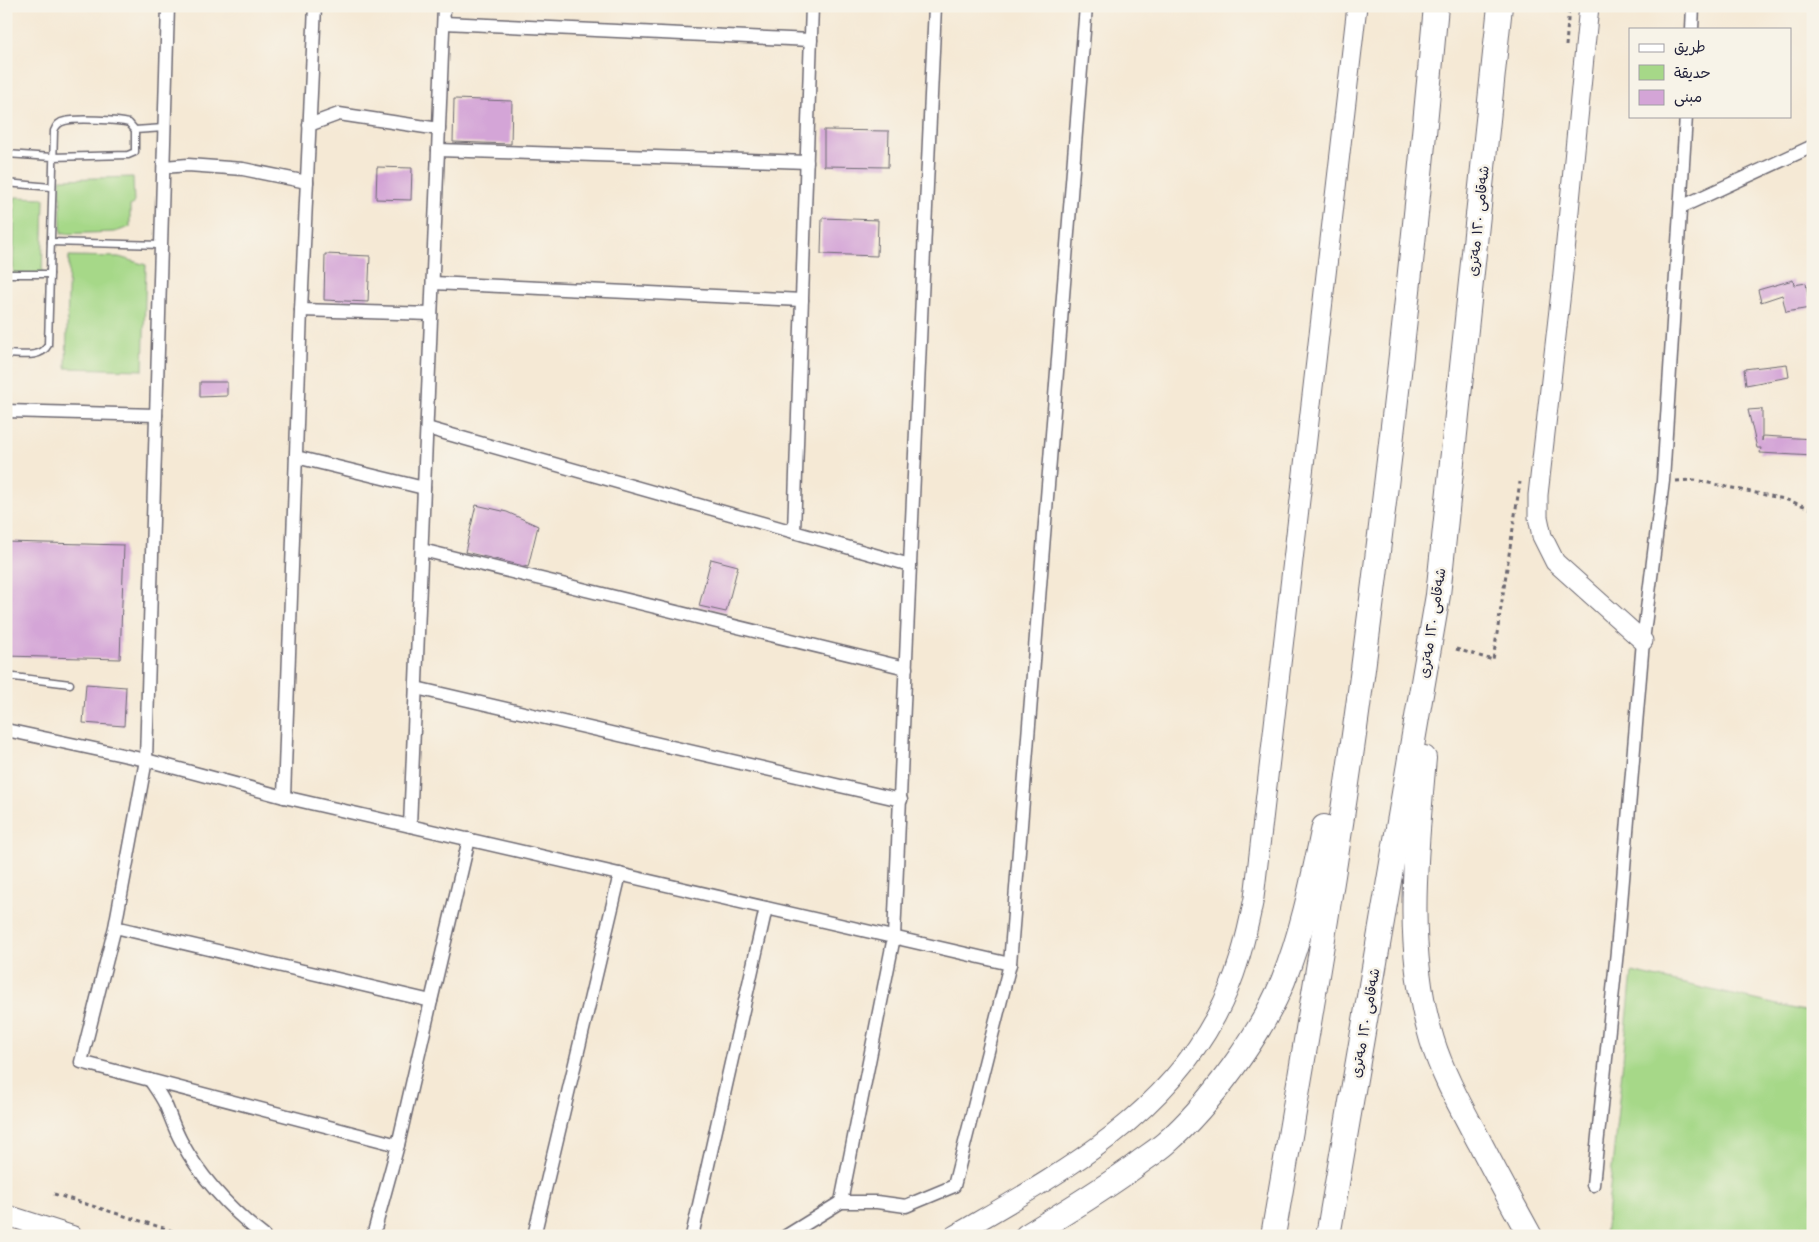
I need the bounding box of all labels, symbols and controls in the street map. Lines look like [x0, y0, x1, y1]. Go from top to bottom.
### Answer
legend [1629, 28, 1792, 118]
text: طريق [1674, 36, 1706, 60]
text: حديقة [1674, 62, 1711, 86]
text: مبنى [1674, 86, 1702, 110]
street label: شەقامی ١٢٠ مەتری [1462, 165, 1496, 278]
street label: شەقامی ١٢٠ مەتری [1413, 567, 1453, 680]
street label: شەقامی ١٢٠ مەتری [1345, 967, 1386, 1080]

